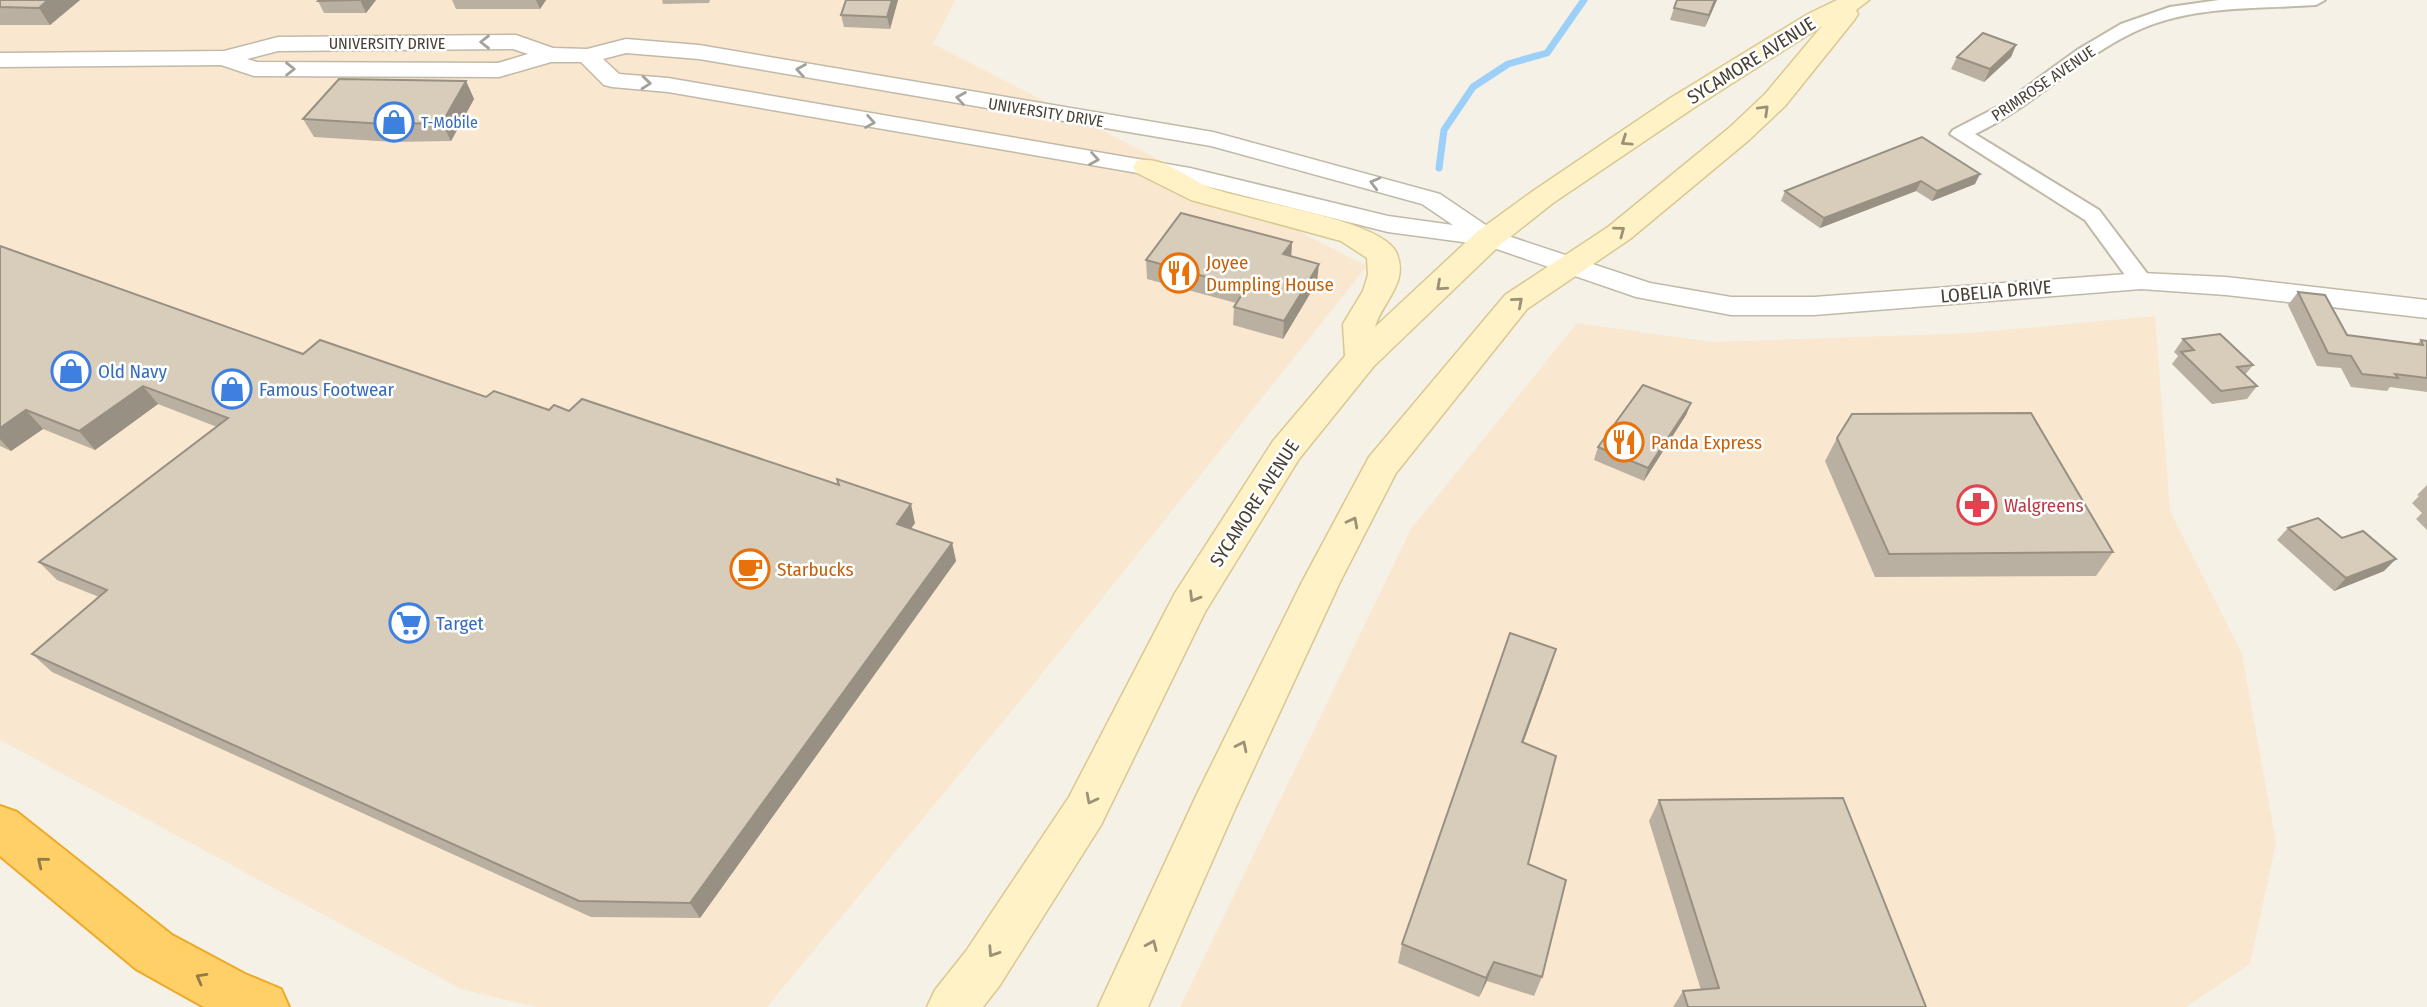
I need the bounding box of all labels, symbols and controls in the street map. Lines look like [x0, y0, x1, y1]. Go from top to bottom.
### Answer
street label: SYCAMORE AVENUE [1683, 12, 1820, 109]
street label: UNIVERSITY DRIVE [329, 34, 445, 53]
one-way arrow [479, 35, 490, 50]
street label: PRIMROSE AVENUE [1988, 42, 2099, 125]
one-way arrow [285, 61, 296, 77]
one-way arrow [795, 63, 807, 78]
one-way arrow [640, 75, 651, 90]
one-way arrow [955, 91, 967, 106]
street label: UNIVERSITY DRIVE [987, 94, 1105, 131]
shop icon: T-Mobile [373, 101, 415, 143]
one-way arrow [1756, 106, 1769, 119]
place label: T-Mobile [421, 113, 478, 132]
one-way arrow [864, 114, 876, 129]
one-way arrow [1620, 133, 1633, 146]
one-way arrow [1088, 151, 1100, 166]
one-way arrow [1369, 177, 1381, 191]
one-way arrow [1613, 227, 1625, 239]
place label: Joyee Dumpling House [1206, 251, 1334, 296]
restaurant icon: Joyee Dumpling House [1158, 252, 1200, 294]
street label: LOBELIA DRIVE [1939, 275, 2053, 308]
one-way arrow [1436, 278, 1449, 291]
one-way arrow [1510, 298, 1523, 310]
shop icon: Old Navy [50, 350, 92, 392]
place label: Old Navy [98, 360, 168, 383]
shop icon: Famous Footwear [211, 368, 253, 410]
place label: Famous Footwear [259, 378, 394, 401]
restaurant icon: Panda Express [1603, 421, 1645, 463]
place label: Panda Express [1651, 431, 1762, 454]
street label: SYCAMORE AVENUE [1205, 436, 1304, 571]
pharmacy icon: Walgreens [1956, 484, 1998, 526]
place label: Walgreens [2004, 494, 2084, 517]
one-way arrow [1345, 517, 1358, 529]
cafe icon: Starbucks [729, 548, 771, 590]
place label: Starbucks [777, 558, 854, 581]
one-way arrow [1189, 589, 1202, 602]
supermarket icon: Target [388, 602, 430, 644]
place label: Target [436, 612, 485, 635]
one-way arrow [1234, 741, 1248, 753]
one-way arrow [1085, 792, 1099, 804]
one-way arrow [38, 857, 50, 870]
one-way arrow [1144, 940, 1158, 953]
one-way arrow [989, 944, 1001, 957]
one-way arrow [196, 972, 208, 986]

